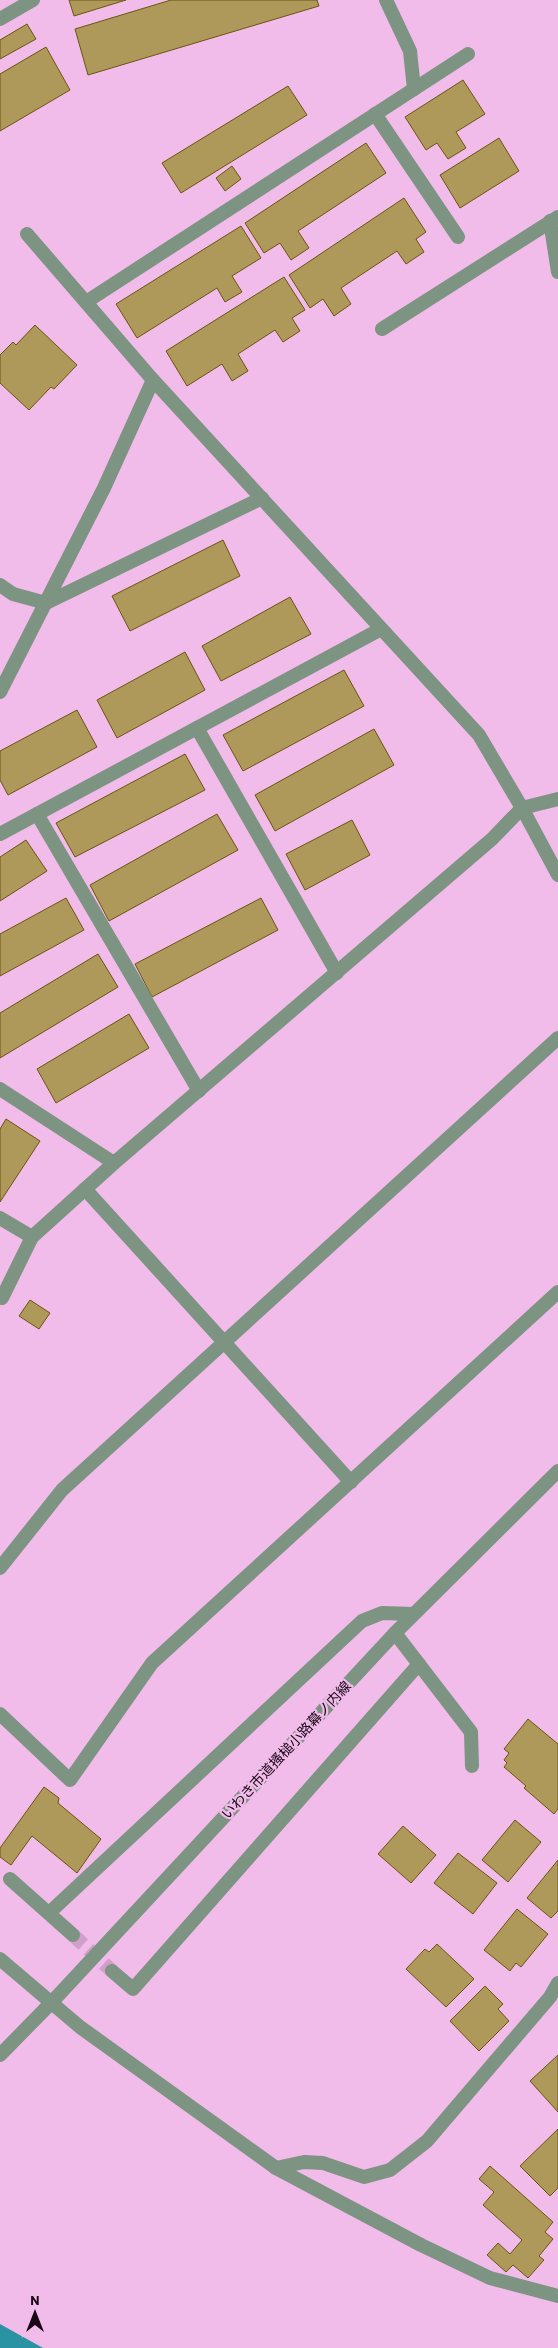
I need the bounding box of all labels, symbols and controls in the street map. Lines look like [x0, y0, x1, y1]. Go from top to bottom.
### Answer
street label: いわき市道搔槌小路幕ノ内線 [217, 1677, 354, 1822]
north arrow [10, 2288, 60, 2338]
text: N [30, 2291, 40, 2308]

